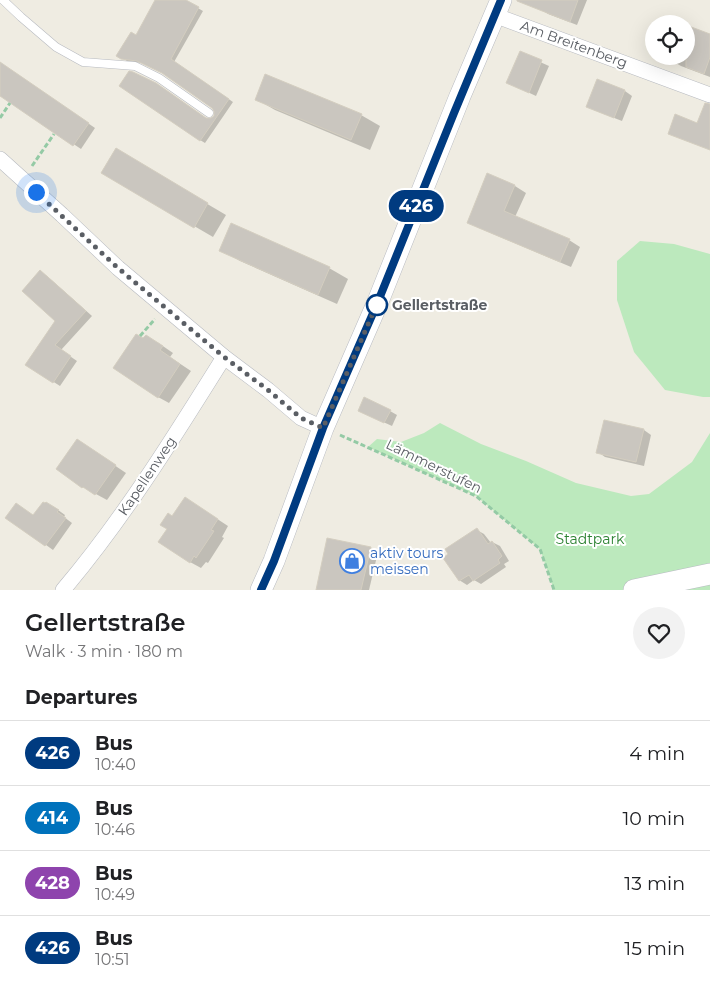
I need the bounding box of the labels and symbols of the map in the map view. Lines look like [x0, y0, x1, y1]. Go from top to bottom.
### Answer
street label: Am Breitenberg [518, 16, 630, 72]
your location [24, 180, 49, 205]
line badge: 426 [387, 190, 445, 222]
marker: Gellertstraße [366, 294, 388, 316]
place label: Gellertstraße [392, 296, 488, 314]
street label: Kapellenweg [114, 433, 180, 519]
street label: Lämmerstufen [383, 435, 485, 497]
park label: Stadtpark [556, 530, 625, 548]
place label: aktiv tours meissen [370, 544, 444, 578]
shop icon: aktiv tours meissen [339, 548, 365, 574]

